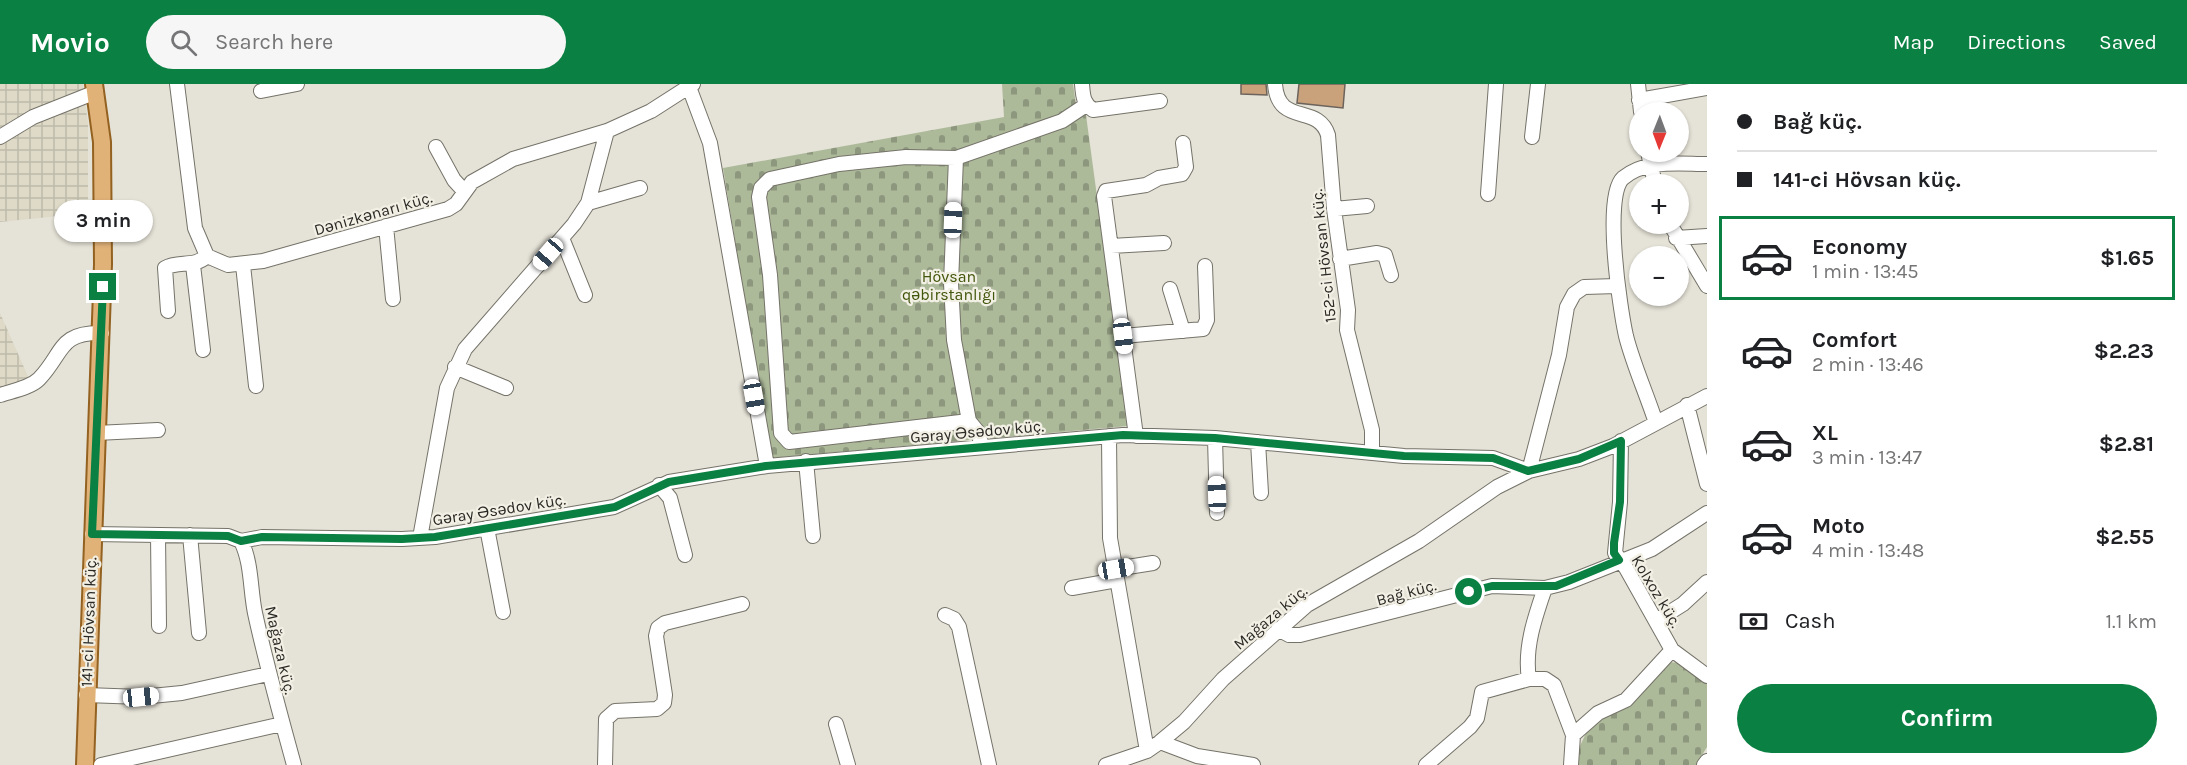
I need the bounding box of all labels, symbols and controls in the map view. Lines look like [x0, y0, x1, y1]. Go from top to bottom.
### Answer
search box [146, 15, 566, 69]
text: Movio [30, 26, 110, 59]
icon: search [167, 26, 200, 59]
text: Search here [215, 29, 333, 55]
text: Map [1893, 30, 1934, 54]
text: Directions [1967, 30, 2066, 54]
text: Saved [2099, 30, 2157, 54]
north arrow [1629, 102, 1689, 162]
map controls [1629, 102, 1689, 306]
text: Bağ küç. [1773, 109, 1862, 135]
text: 141-ci Hövsan küç. [1773, 167, 1961, 193]
button: + [1629, 174, 1689, 234]
street label: Dənizkənarı küç. [312, 187, 435, 239]
street label: 152-ci Hövsan küç. [1307, 188, 1340, 324]
callout: 3 min [54, 200, 152, 242]
car [943, 202, 963, 238]
text: 3 min [76, 209, 131, 232]
icon: car [1740, 231, 1794, 285]
text: Economy [1812, 234, 1907, 260]
car [529, 235, 567, 273]
text: $1.65 [2100, 245, 2154, 271]
button: − [1629, 246, 1689, 306]
text: 1 min · 13:45 [1812, 260, 1919, 283]
park label: Hövsan qəbirstanlığı [902, 267, 996, 304]
route end [89, 273, 116, 300]
car [1112, 317, 1134, 355]
icon: car [1740, 324, 1794, 378]
text: Comfort [1812, 327, 1897, 353]
text: $2.23 [2094, 338, 2154, 364]
text: 2 min · 13:46 [1812, 353, 1924, 376]
car [742, 378, 766, 416]
street label: Gəray Əsədov küç. [909, 416, 1045, 447]
icon: car [1740, 417, 1794, 471]
text: XL [1812, 420, 1838, 446]
text: $2.81 [2099, 431, 2154, 457]
text: 3 min · 13:47 [1812, 446, 1922, 469]
car [1207, 476, 1227, 512]
street label: Gəray Əsədov küç. [431, 490, 567, 529]
icon: car [1740, 510, 1794, 564]
text: Moto [1812, 513, 1865, 539]
text: $2.55 [2095, 524, 2154, 550]
text: 4 min · 13:48 [1812, 539, 1924, 562]
street label: Kolxoz küç. [1628, 552, 1686, 631]
street label: 141-ci Hövsan küç. [77, 557, 100, 687]
car [1097, 557, 1135, 581]
street label: Bağ küç. [1374, 575, 1438, 610]
route start [1455, 578, 1482, 605]
street label: Mağaza küç. [1230, 581, 1311, 654]
street label: Mağaza küç. [261, 604, 300, 696]
icon: cash [1737, 605, 1770, 638]
text: Cash [1785, 608, 1835, 634]
text: 1.1 km [2105, 610, 2157, 633]
button: Confirm [1737, 684, 2157, 753]
car [122, 686, 160, 708]

